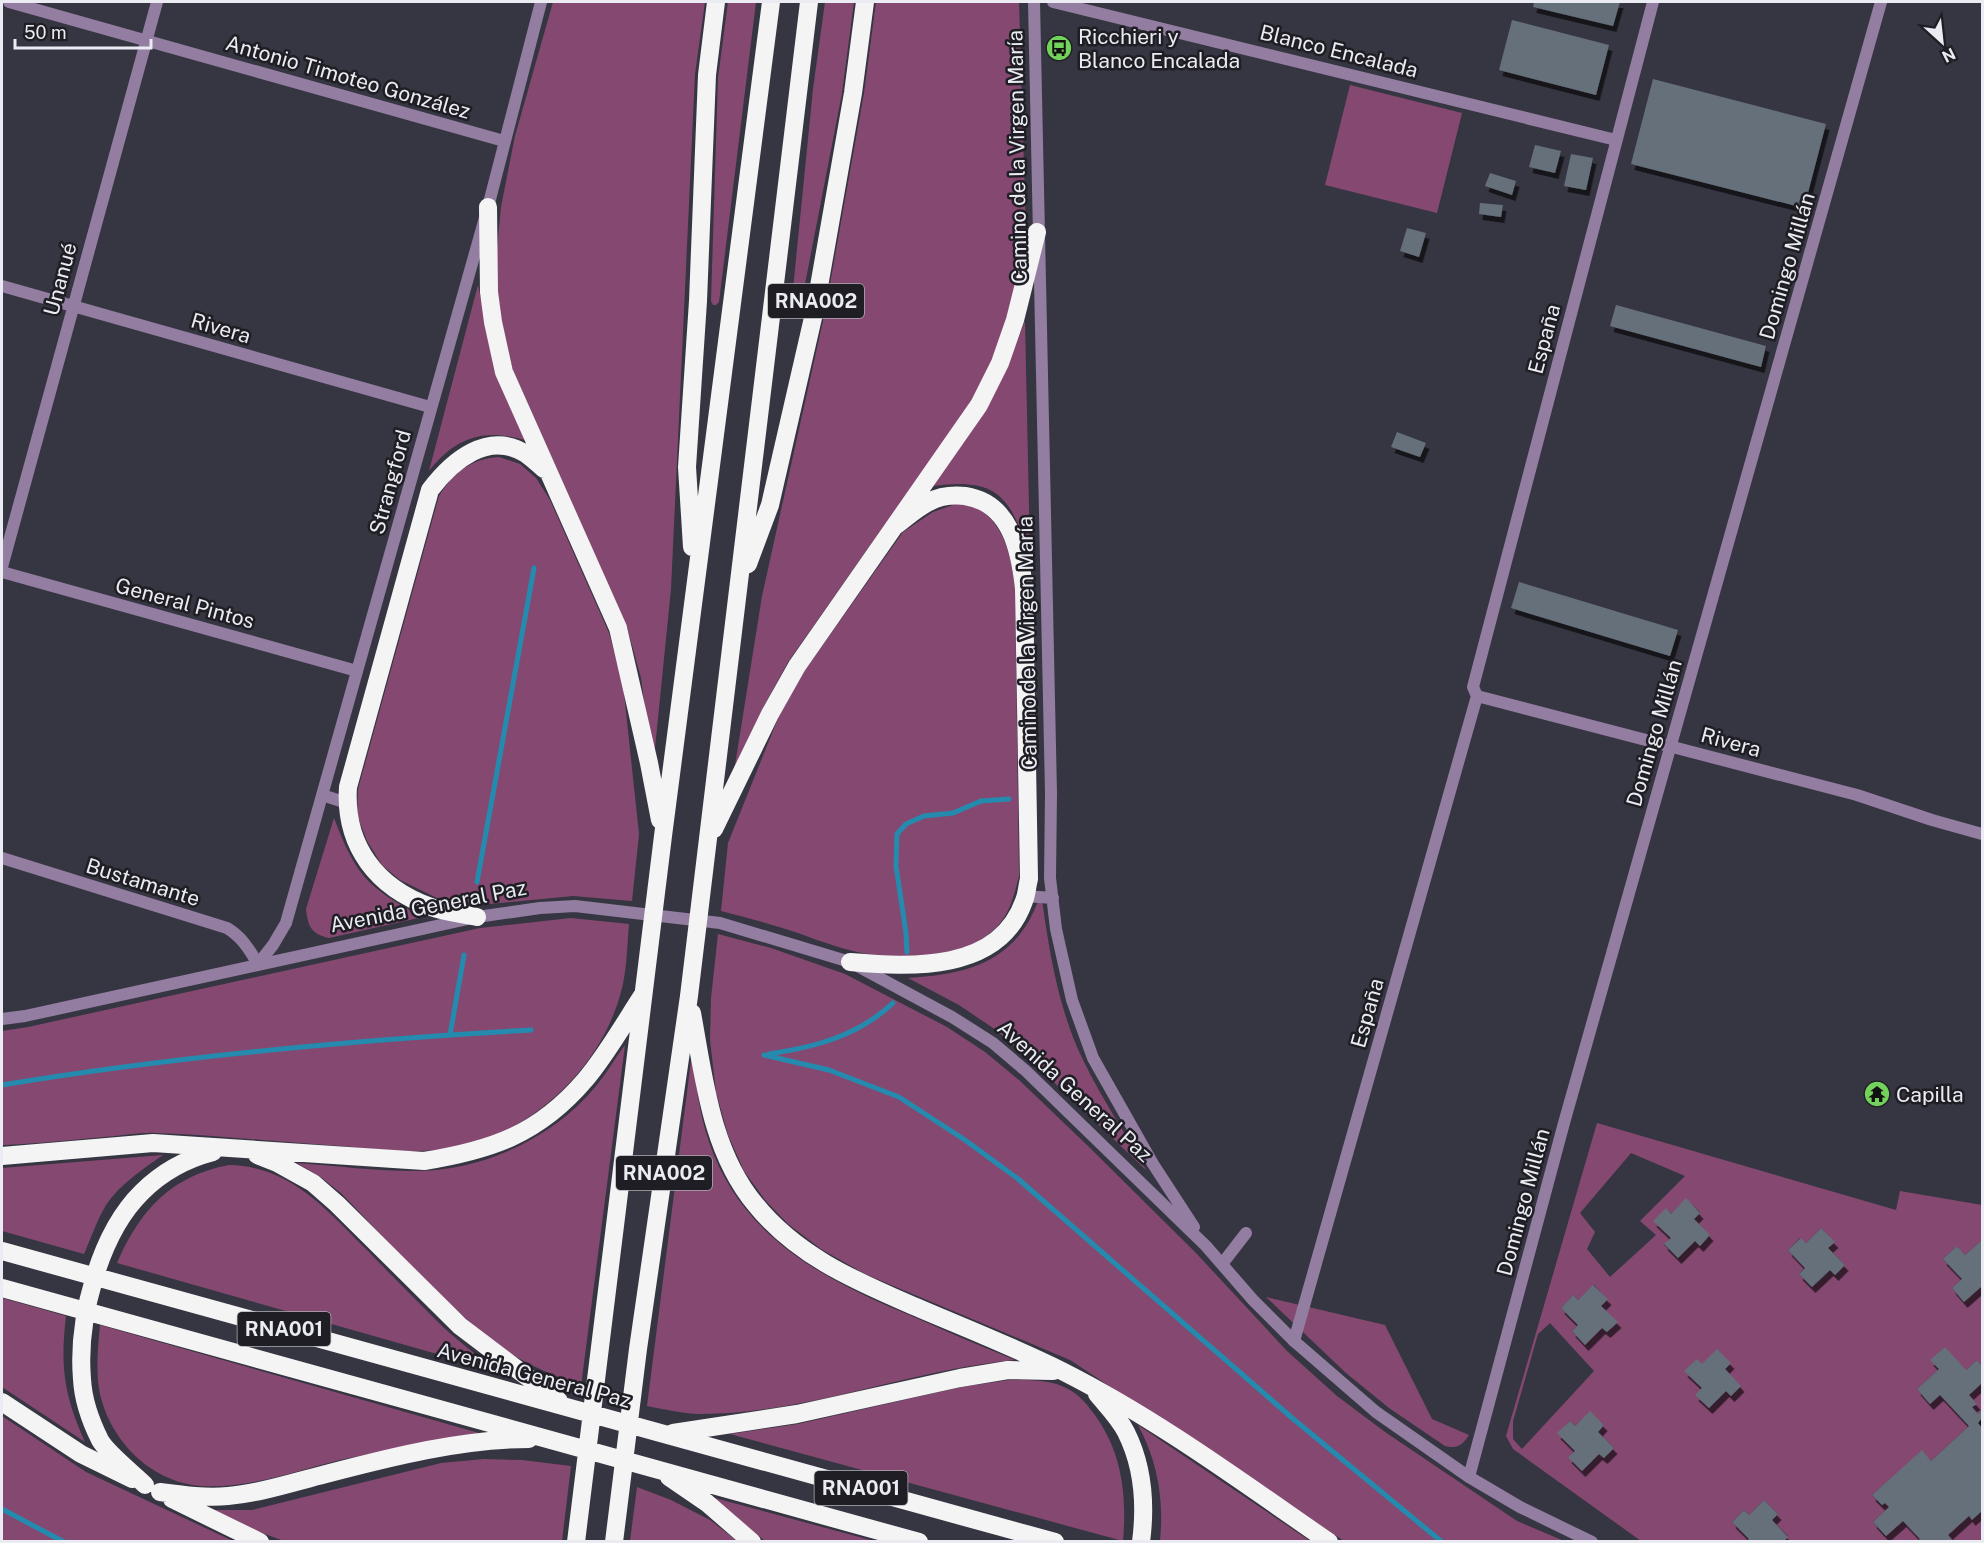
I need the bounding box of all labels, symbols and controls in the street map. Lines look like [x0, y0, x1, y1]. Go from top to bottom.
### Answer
scale bar [15, 12, 152, 50]
north arrow [1912, 12, 1972, 72]
street label: Blanco Encalada [1257, 19, 1421, 83]
text: 50 m [24, 22, 67, 43]
place label: Ricchieri y Blanco Encalada [1078, 24, 1240, 73]
street label: Antonio Timoteo González [223, 30, 473, 124]
street label: Camino de la Virgen María [1002, 30, 1032, 284]
bus stop icon: Ricchieri y Blanco Encalada [1044, 33, 1074, 63]
text: N [1939, 44, 1958, 66]
street label: Domingo Millán [1754, 190, 1820, 342]
street label: Unanué [38, 240, 82, 318]
road number: RNA002 [768, 284, 864, 318]
street label: España [1523, 301, 1565, 377]
street label: Rivera [188, 308, 254, 348]
street label: Strangford [364, 427, 416, 537]
street label: Camino de la Virgen María [1012, 516, 1042, 770]
street label: General Pintos [113, 572, 257, 634]
street label: Domingo Millán [1621, 657, 1687, 809]
street label: Rivera [1698, 722, 1764, 762]
street label: Bustamante [83, 853, 203, 911]
street label: Avenida General Paz [328, 875, 528, 937]
street label: España [1345, 975, 1389, 1051]
street label: Avenida General Paz [992, 1015, 1158, 1167]
temple icon: Capilla [1862, 1079, 1892, 1109]
place label: Capilla [1896, 1082, 1964, 1107]
street label: Domingo Millán [1491, 1126, 1555, 1278]
road number: RNA002 [616, 1156, 712, 1190]
road number: RNA001 [238, 1312, 330, 1346]
street label: Avenida General Paz [434, 1337, 634, 1413]
road number: RNA001 [814, 1471, 908, 1505]

